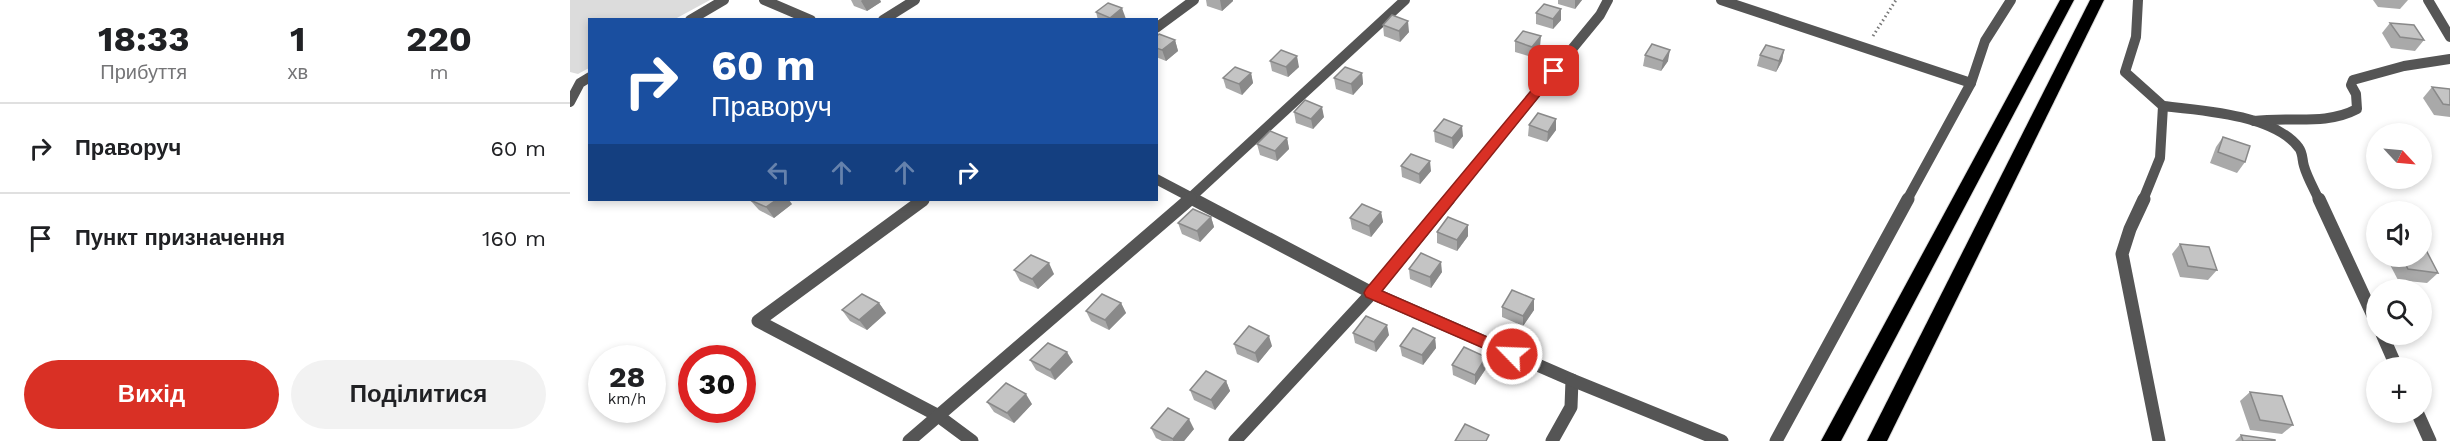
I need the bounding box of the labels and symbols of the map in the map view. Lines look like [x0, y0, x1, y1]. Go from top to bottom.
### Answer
pin [1528, 45, 1579, 96]
north arrow [2366, 123, 2432, 189]
position arrow [1480, 322, 1544, 386]
speed limit sign: 30 [678, 345, 756, 423]

